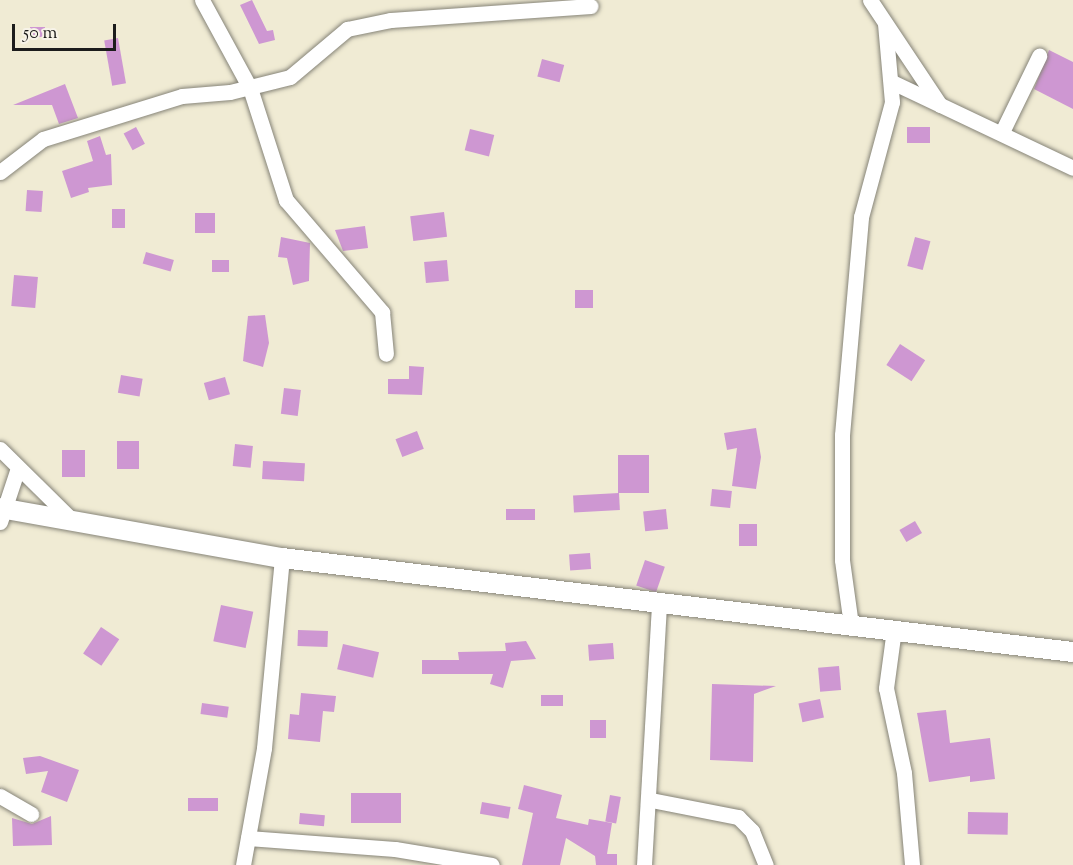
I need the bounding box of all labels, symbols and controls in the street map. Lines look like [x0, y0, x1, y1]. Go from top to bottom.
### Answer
scale bar [15, 12, 118, 50]
text: 50 m [23, 21, 57, 47]

